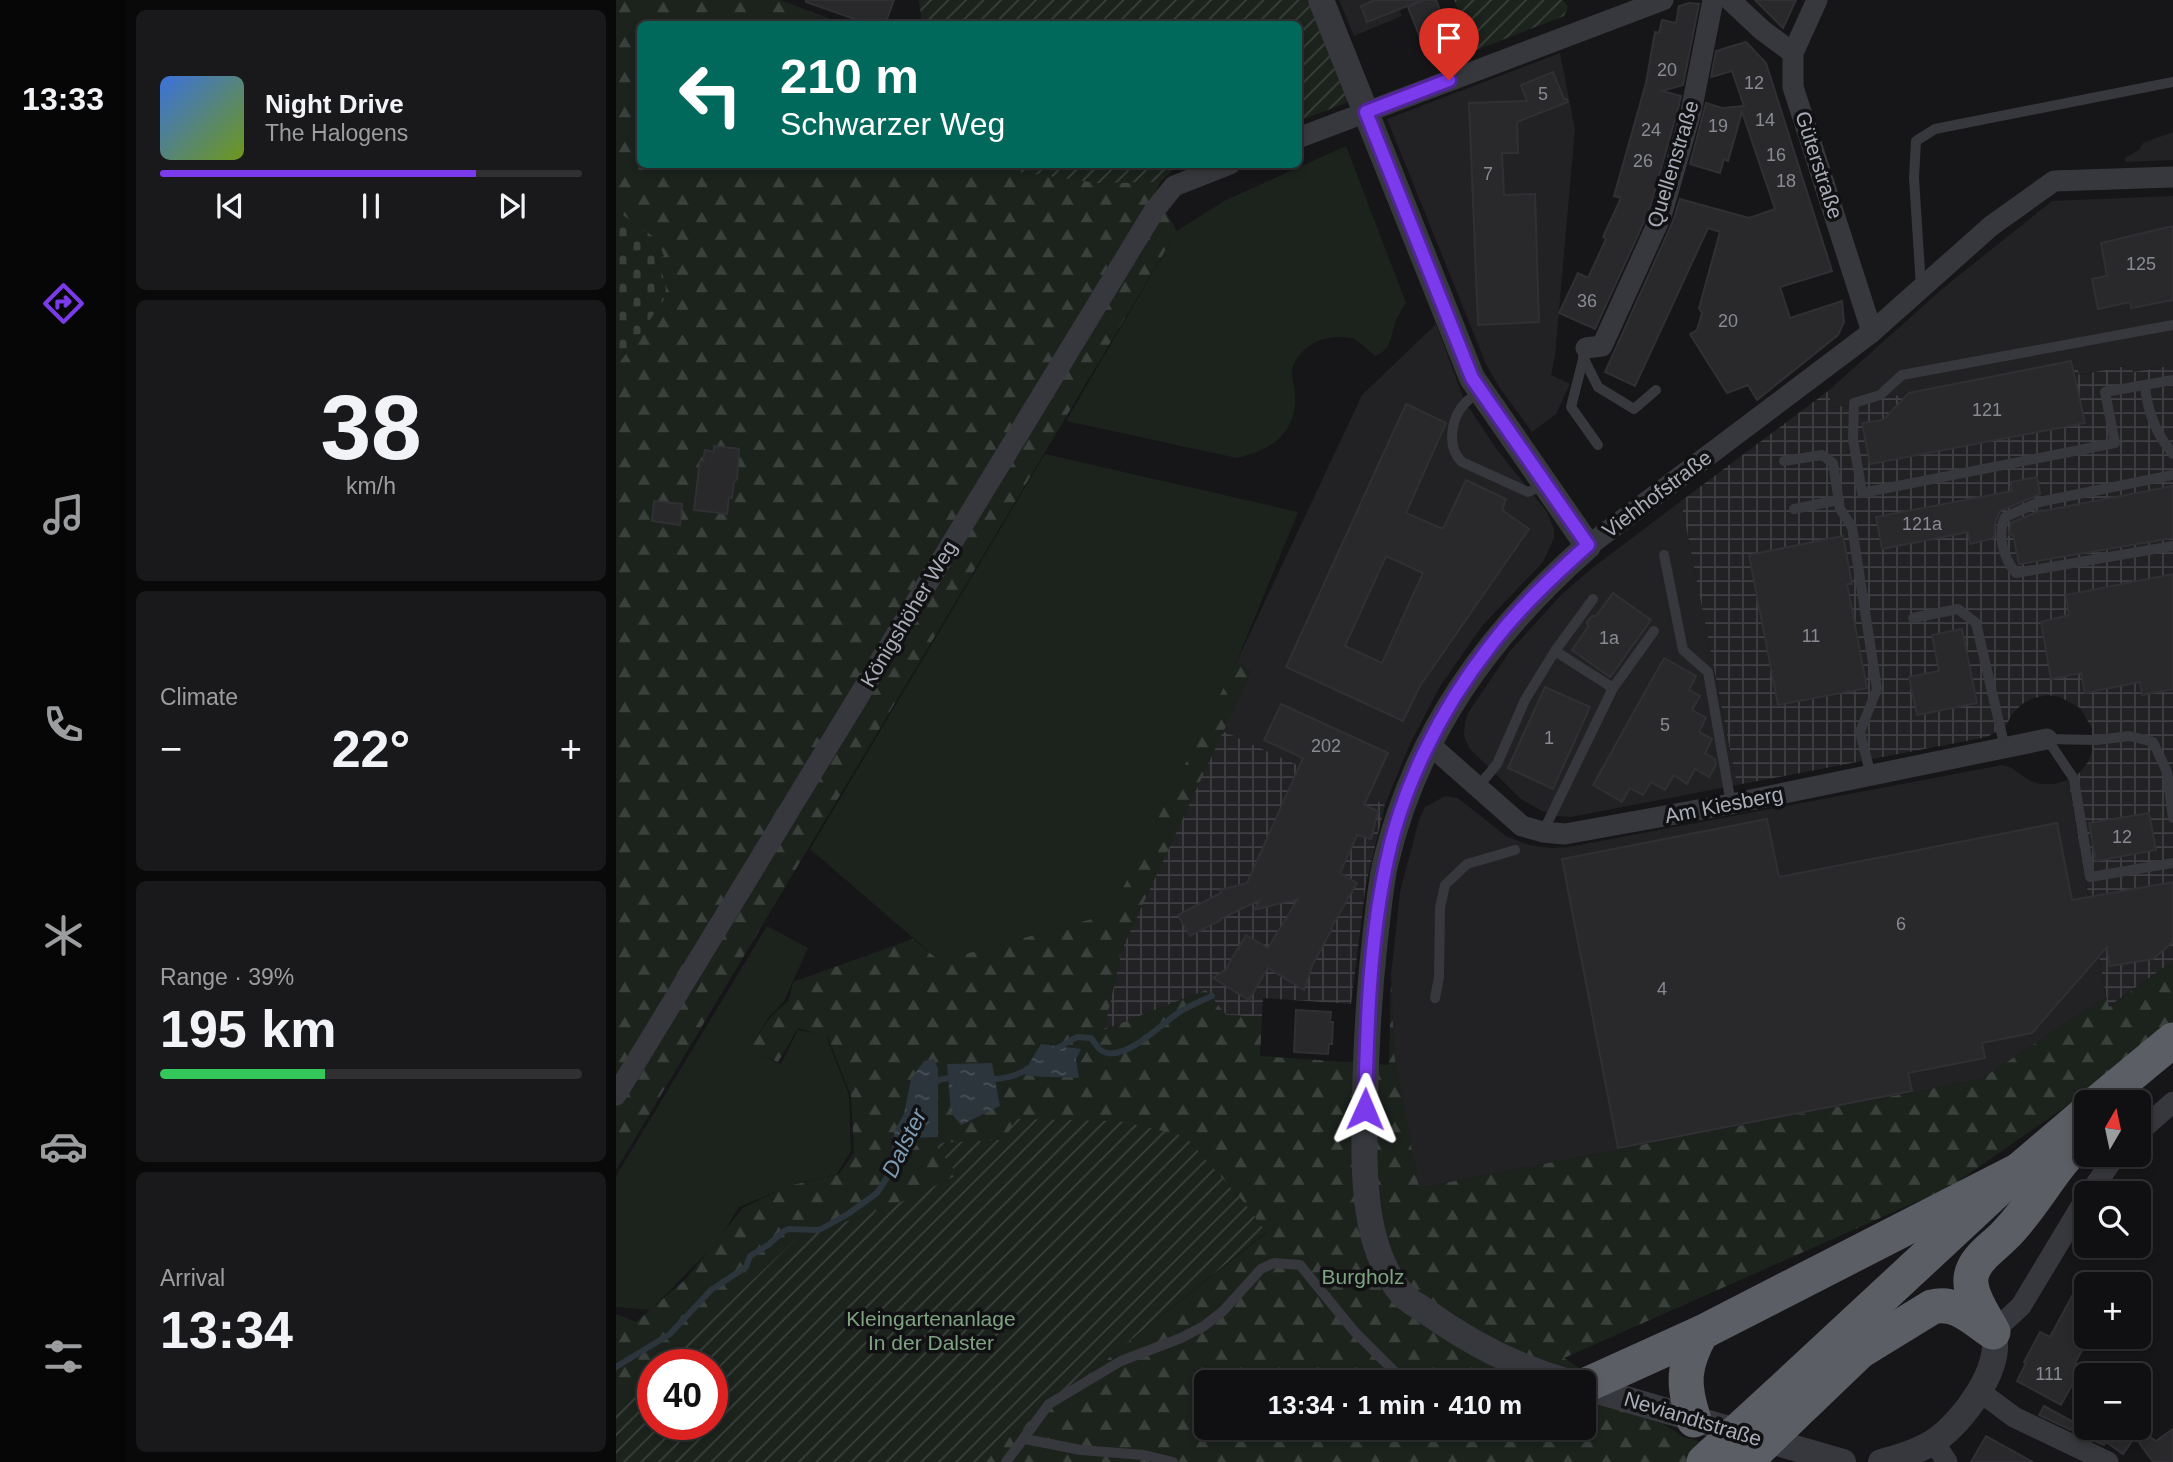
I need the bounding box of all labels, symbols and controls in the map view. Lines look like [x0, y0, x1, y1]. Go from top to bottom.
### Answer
pin [1419, 8, 1479, 80]
icon: arrive [1430, 19, 1468, 57]
icon: left [665, 49, 756, 140]
text: 210 m [780, 49, 919, 103]
house number: 20 [1657, 60, 1677, 80]
house number: 12 [1744, 73, 1764, 93]
text: 13:33 [22, 81, 104, 117]
house number: 5 [1538, 84, 1548, 104]
text: Night Drive [265, 89, 404, 119]
street label: Quellenstraße [1642, 97, 1703, 230]
text: Schwarzer Weg [780, 106, 1005, 142]
street label: Güterstraße [1791, 108, 1848, 222]
house number: 14 [1755, 110, 1775, 130]
house number: 19 [1708, 116, 1728, 136]
text: The Halogens [265, 120, 408, 146]
house number: 24 [1641, 120, 1661, 140]
house number: 16 [1766, 145, 1786, 165]
house number: 26 [1633, 151, 1653, 171]
house number: 7 [1483, 164, 1493, 184]
house number: 18 [1776, 171, 1796, 191]
icon: previous [211, 187, 249, 225]
icon: pause [352, 187, 390, 225]
icon: next [493, 187, 531, 225]
house number: 125 [2126, 254, 2156, 274]
icon: directions [39, 279, 88, 328]
house number: 36 [1577, 291, 1597, 311]
house number: 20 [1718, 311, 1738, 331]
text: 38 [320, 377, 422, 478]
house number: 121 [1972, 400, 2002, 420]
street label: Viehhofstraße [1598, 445, 1716, 542]
text: km/h [346, 473, 396, 499]
icon: music [39, 490, 88, 539]
house number: 121a [1902, 514, 1943, 534]
street label: Königshöher Weg [856, 536, 961, 691]
house number: 11 [1802, 626, 1820, 646]
house number: 1a [1599, 628, 1620, 648]
text: Climate [160, 684, 238, 710]
icon: phone [39, 700, 88, 749]
house number: 5 [1660, 715, 1670, 735]
text: 22° [332, 720, 410, 778]
text: − [160, 728, 182, 770]
text: + [560, 728, 582, 770]
house number: 1 [1544, 728, 1554, 748]
house number: 202 [1311, 736, 1341, 756]
street label: Am Kiesberg [1663, 782, 1785, 827]
house number: 12 [2112, 827, 2132, 847]
icon: climate [39, 911, 88, 960]
house number: 6 [1896, 914, 1906, 934]
text: Range · 39% [160, 964, 294, 990]
house number: 4 [1657, 979, 1667, 999]
text: 195 km [160, 1000, 336, 1058]
position arrow [1328, 1072, 1402, 1146]
north arrow [2074, 1090, 2151, 1167]
map controls [2074, 1090, 2151, 1440]
water label: Dalster [876, 1103, 932, 1181]
icon: car [39, 1122, 88, 1171]
button: search [2074, 1181, 2151, 1258]
text: Arrival [160, 1265, 225, 1291]
park label: Burgholz [1322, 1265, 1404, 1288]
button: + [2074, 1272, 2151, 1349]
text: 13:34 [160, 1301, 293, 1359]
park label: Kleingartenanlage In der Dalster [846, 1307, 1016, 1354]
icon: filters [39, 1332, 88, 1381]
speed limit sign: 40 [637, 1349, 728, 1440]
button: − [2074, 1363, 2151, 1440]
house number: 111 [2035, 1364, 2063, 1384]
street label: Neviandtstraße [1622, 1387, 1765, 1450]
text: 13:34 · 1 min · 410 m [1268, 1390, 1522, 1420]

